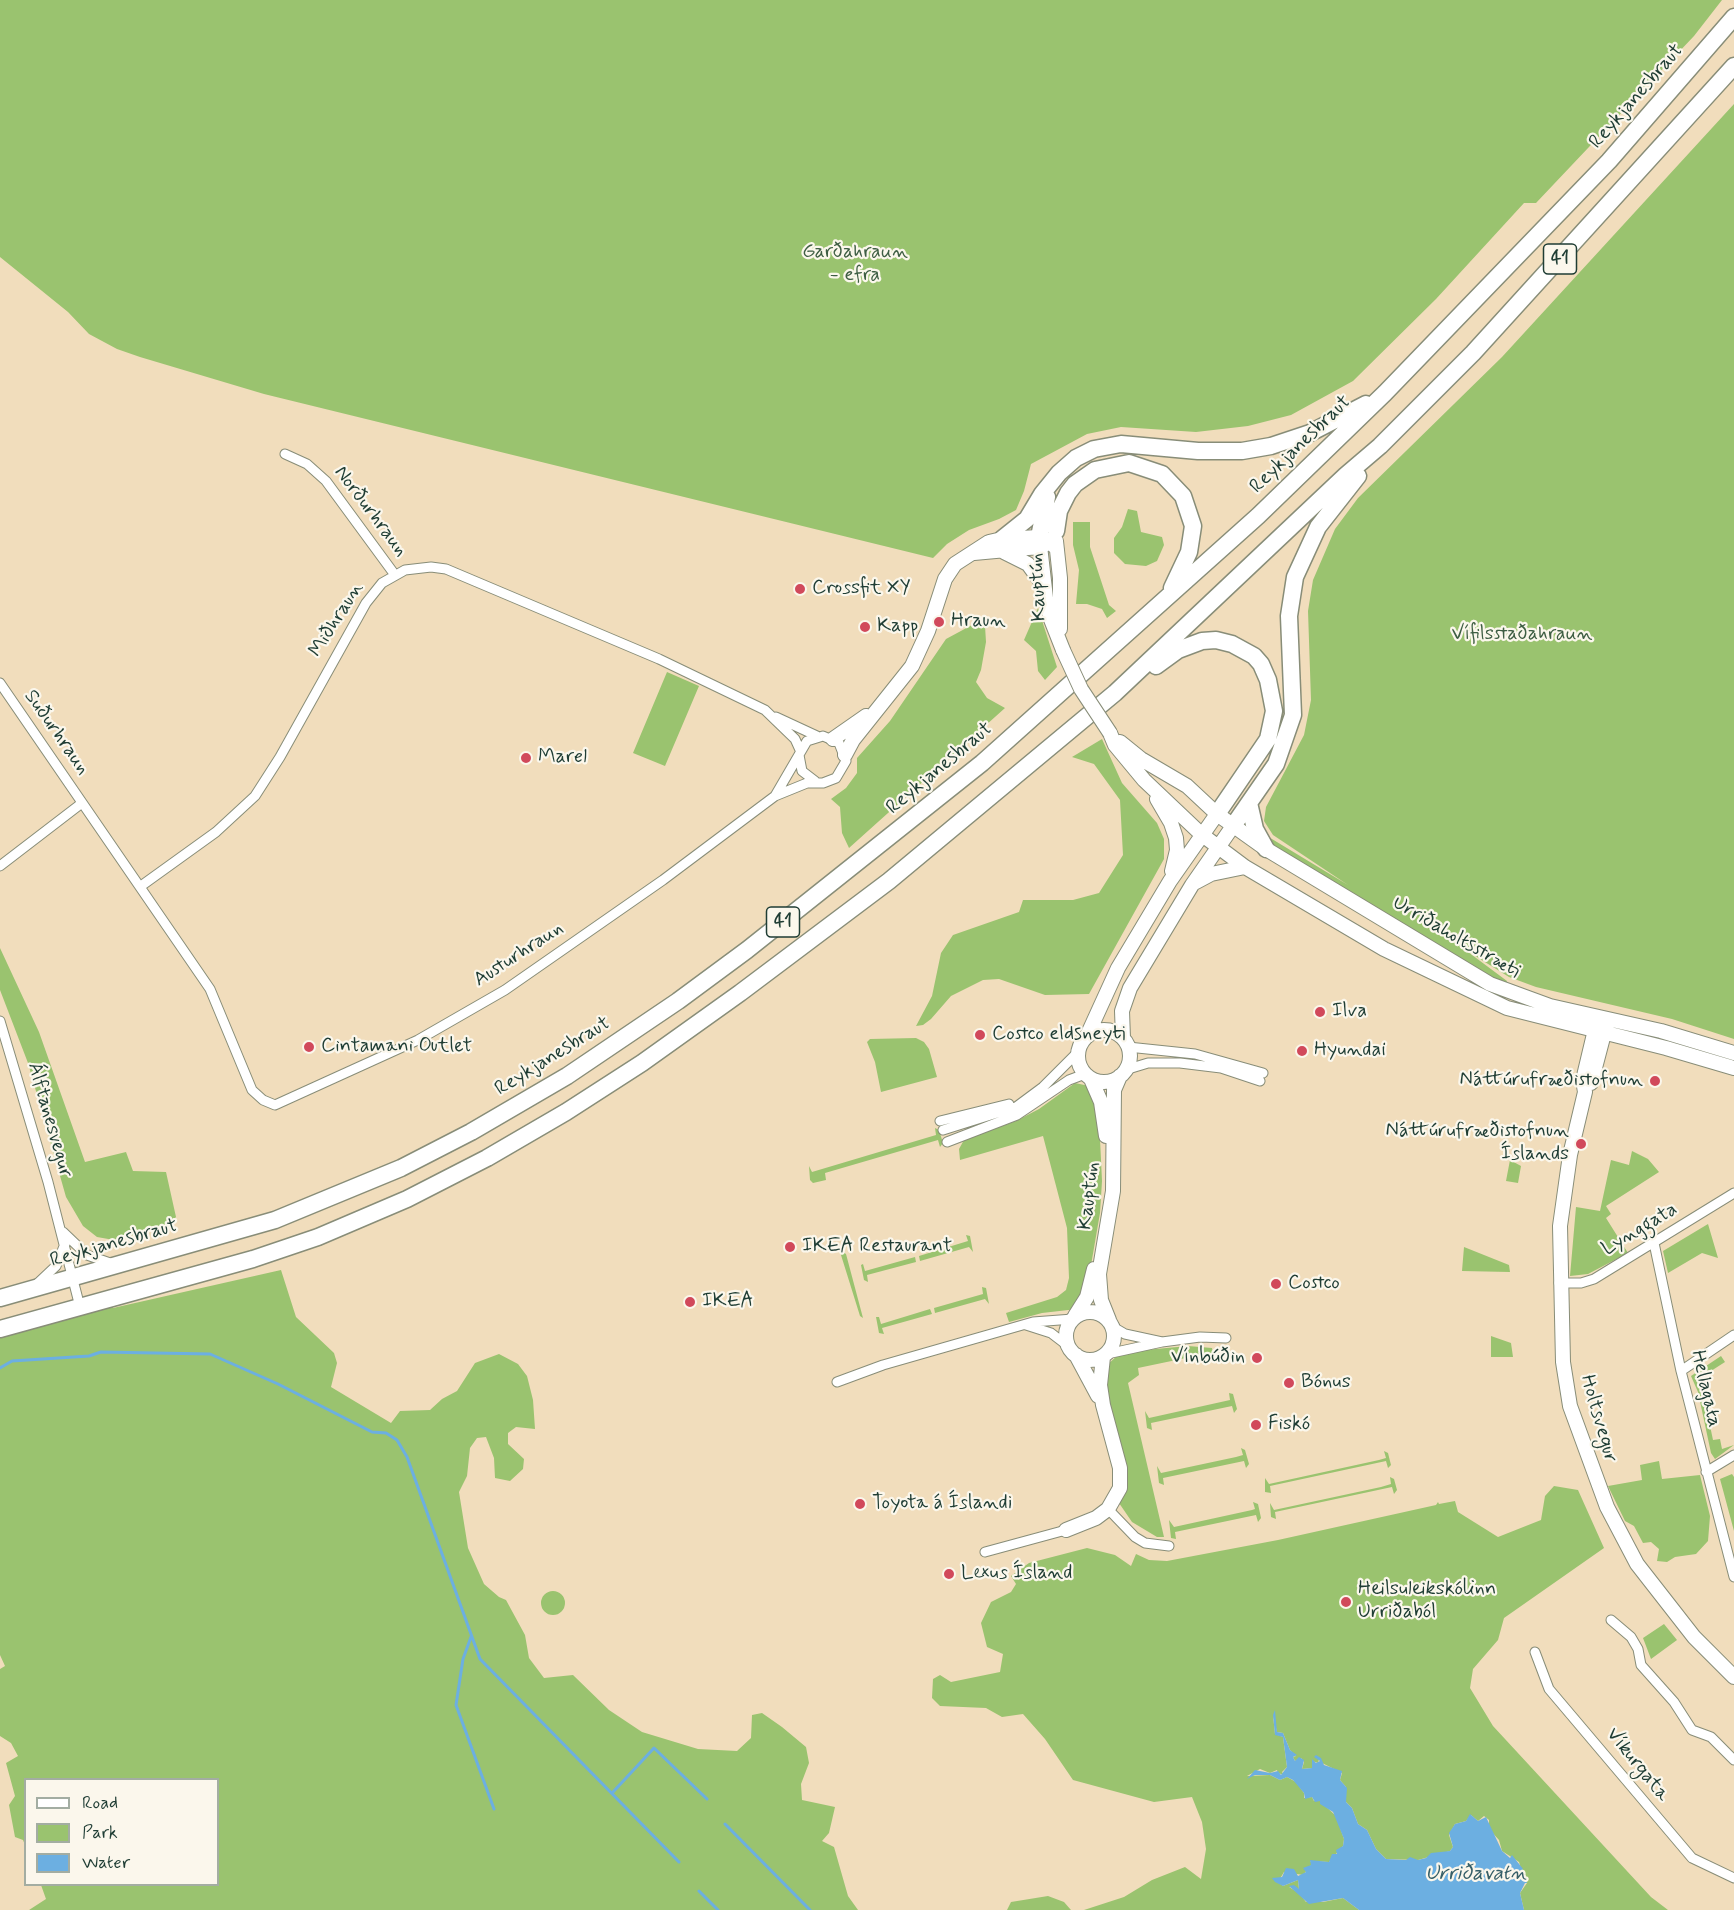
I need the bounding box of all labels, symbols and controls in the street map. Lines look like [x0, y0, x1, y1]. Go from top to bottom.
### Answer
street label: Reykjanesbraut [1585, 40, 1689, 154]
park label: Garðahraun - efra [802, 241, 908, 288]
road number: 41 [1544, 244, 1576, 274]
street label: Reykjanesbraut [1245, 391, 1357, 499]
street label: Norðurhraun [328, 462, 412, 562]
street label: Kauptún [1026, 552, 1052, 622]
place label: Crossfit XY [812, 577, 911, 601]
street label: Miðhraun [305, 578, 369, 662]
marker: Crossfit XY [793, 582, 807, 596]
place label: Hraun [951, 610, 1006, 634]
place label: Kapp [877, 615, 918, 639]
marker: Hraun [932, 615, 946, 629]
marker: Kapp [858, 620, 872, 634]
park label: Vífilsstaðahraun [1452, 623, 1592, 647]
street label: Suðurhraun [18, 686, 94, 780]
street label: Reykjanesbraut [882, 718, 998, 820]
place label: Marel [538, 746, 587, 770]
marker: Marel [519, 751, 533, 765]
street label: Urriðaholtsstræti [1388, 892, 1524, 984]
road number: 41 [766, 907, 800, 937]
street label: Austurhraun [470, 917, 568, 993]
place label: Ilva [1332, 1000, 1367, 1024]
marker: Ilva [1313, 1005, 1327, 1019]
street label: Reykjanesbraut [491, 1012, 615, 1102]
place label: Costco eldsneyti [992, 1023, 1125, 1047]
marker: Costco eldsneyti [973, 1028, 987, 1042]
place label: Cintamani Outlet [321, 1035, 472, 1059]
place label: Hyundai [1314, 1039, 1386, 1063]
marker: Cintamani Outlet [302, 1040, 316, 1054]
marker: Hyundai [1295, 1044, 1309, 1058]
street label: Álftanesvegur [21, 1060, 77, 1180]
place label: Náttúrufræðistofnun [1460, 1069, 1643, 1093]
marker: Náttúrufræðistofnun [1648, 1074, 1662, 1088]
place label: Náttúrufræðistofnun Íslands [1386, 1120, 1569, 1167]
marker: Náttúrufræðistofnun Íslands [1574, 1137, 1588, 1151]
street label: Kauptún [1074, 1160, 1106, 1232]
street label: Lynggata [1598, 1198, 1682, 1262]
street label: Reykjanesbraut [48, 1214, 180, 1274]
place label: IKEA Restaurant [802, 1235, 952, 1259]
marker: IKEA Restaurant [783, 1240, 797, 1254]
place label: Costco [1288, 1272, 1340, 1296]
marker: Costco [1269, 1277, 1283, 1291]
place label: IKEA [702, 1290, 754, 1314]
marker: IKEA [683, 1295, 697, 1309]
place label: Vínbúðin [1171, 1346, 1245, 1370]
street label: Hellagata [1684, 1348, 1726, 1430]
marker: Vínbúðin [1250, 1351, 1264, 1365]
place label: Bónus [1301, 1371, 1351, 1395]
street label: Holtsvegur [1574, 1372, 1622, 1466]
marker: Bónus [1282, 1376, 1296, 1390]
place label: Fiskó [1268, 1413, 1310, 1437]
marker: Fiskó [1249, 1418, 1263, 1432]
place label: Toyota á Íslandi [872, 1492, 1012, 1516]
marker: Toyota á Íslandi [853, 1497, 867, 1511]
place label: Lexus Ísland [961, 1562, 1072, 1586]
marker: Lexus Ísland [942, 1567, 956, 1581]
place label: Heilsuleikskólinn Urriðaból [1358, 1578, 1496, 1625]
marker: Heilsuleikskólinn Urriðaból [1339, 1595, 1353, 1609]
street label: Víkurgata [1600, 1723, 1674, 1807]
legend [24, 1778, 219, 1886]
text: Road [82, 1791, 118, 1815]
text: Park [82, 1821, 118, 1845]
text: Water [82, 1851, 130, 1875]
water label: Urriðavatn [1425, 1862, 1527, 1888]

